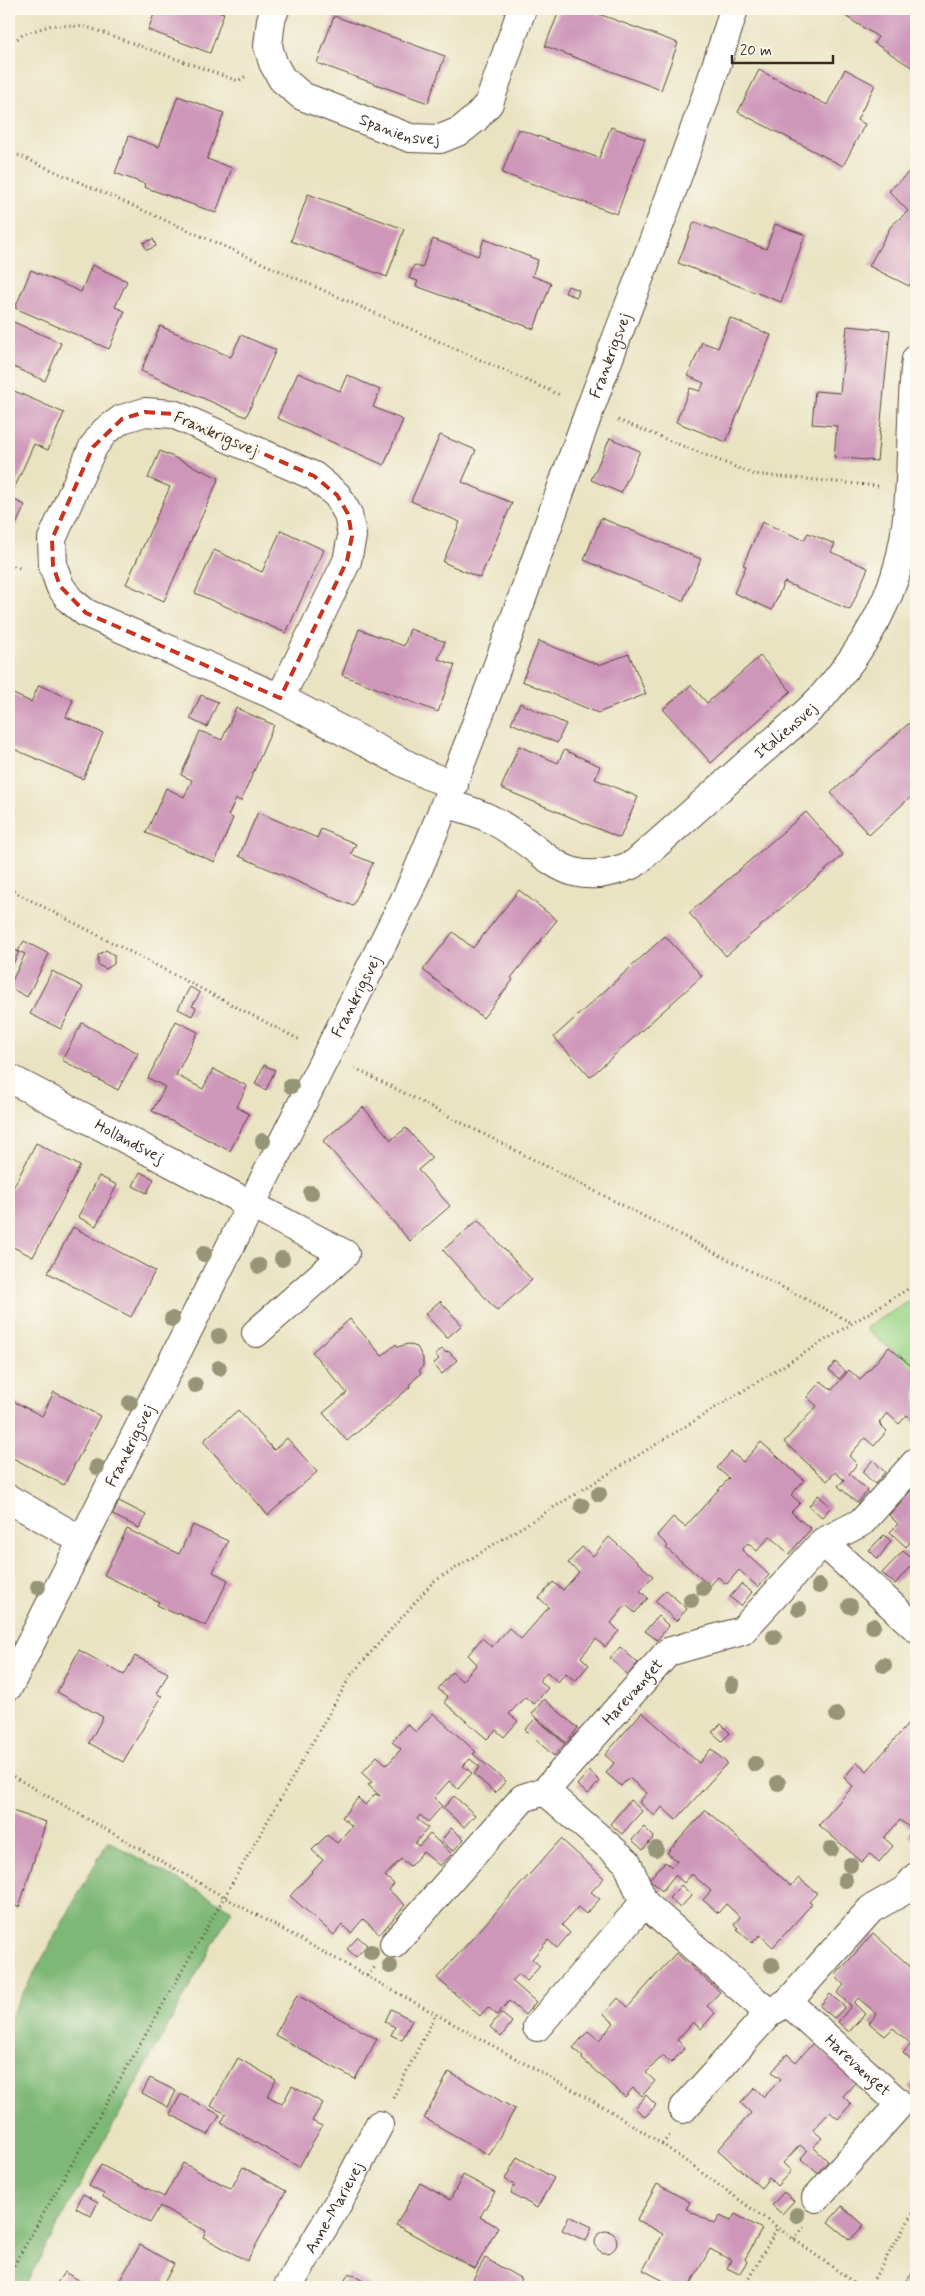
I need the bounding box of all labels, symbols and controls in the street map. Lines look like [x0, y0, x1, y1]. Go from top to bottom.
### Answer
scale bar [732, 32, 834, 64]
text: 20 m [740, 41, 772, 61]
street label: Spaniensvej [356, 109, 440, 149]
street label: Frankrigsvej [584, 310, 636, 401]
street label: Frankrigsvej [170, 407, 261, 462]
street label: Italiensvej [750, 698, 822, 764]
street label: Frankrigsvej [326, 952, 385, 1041]
street label: Hollandsvej [91, 1114, 168, 1168]
street label: Frankrigsvej [100, 1401, 159, 1490]
street label: Harevænget [597, 1654, 668, 1730]
street label: Harevænget [820, 2030, 895, 2101]
street label: Anne-Marievej [300, 2158, 368, 2257]

